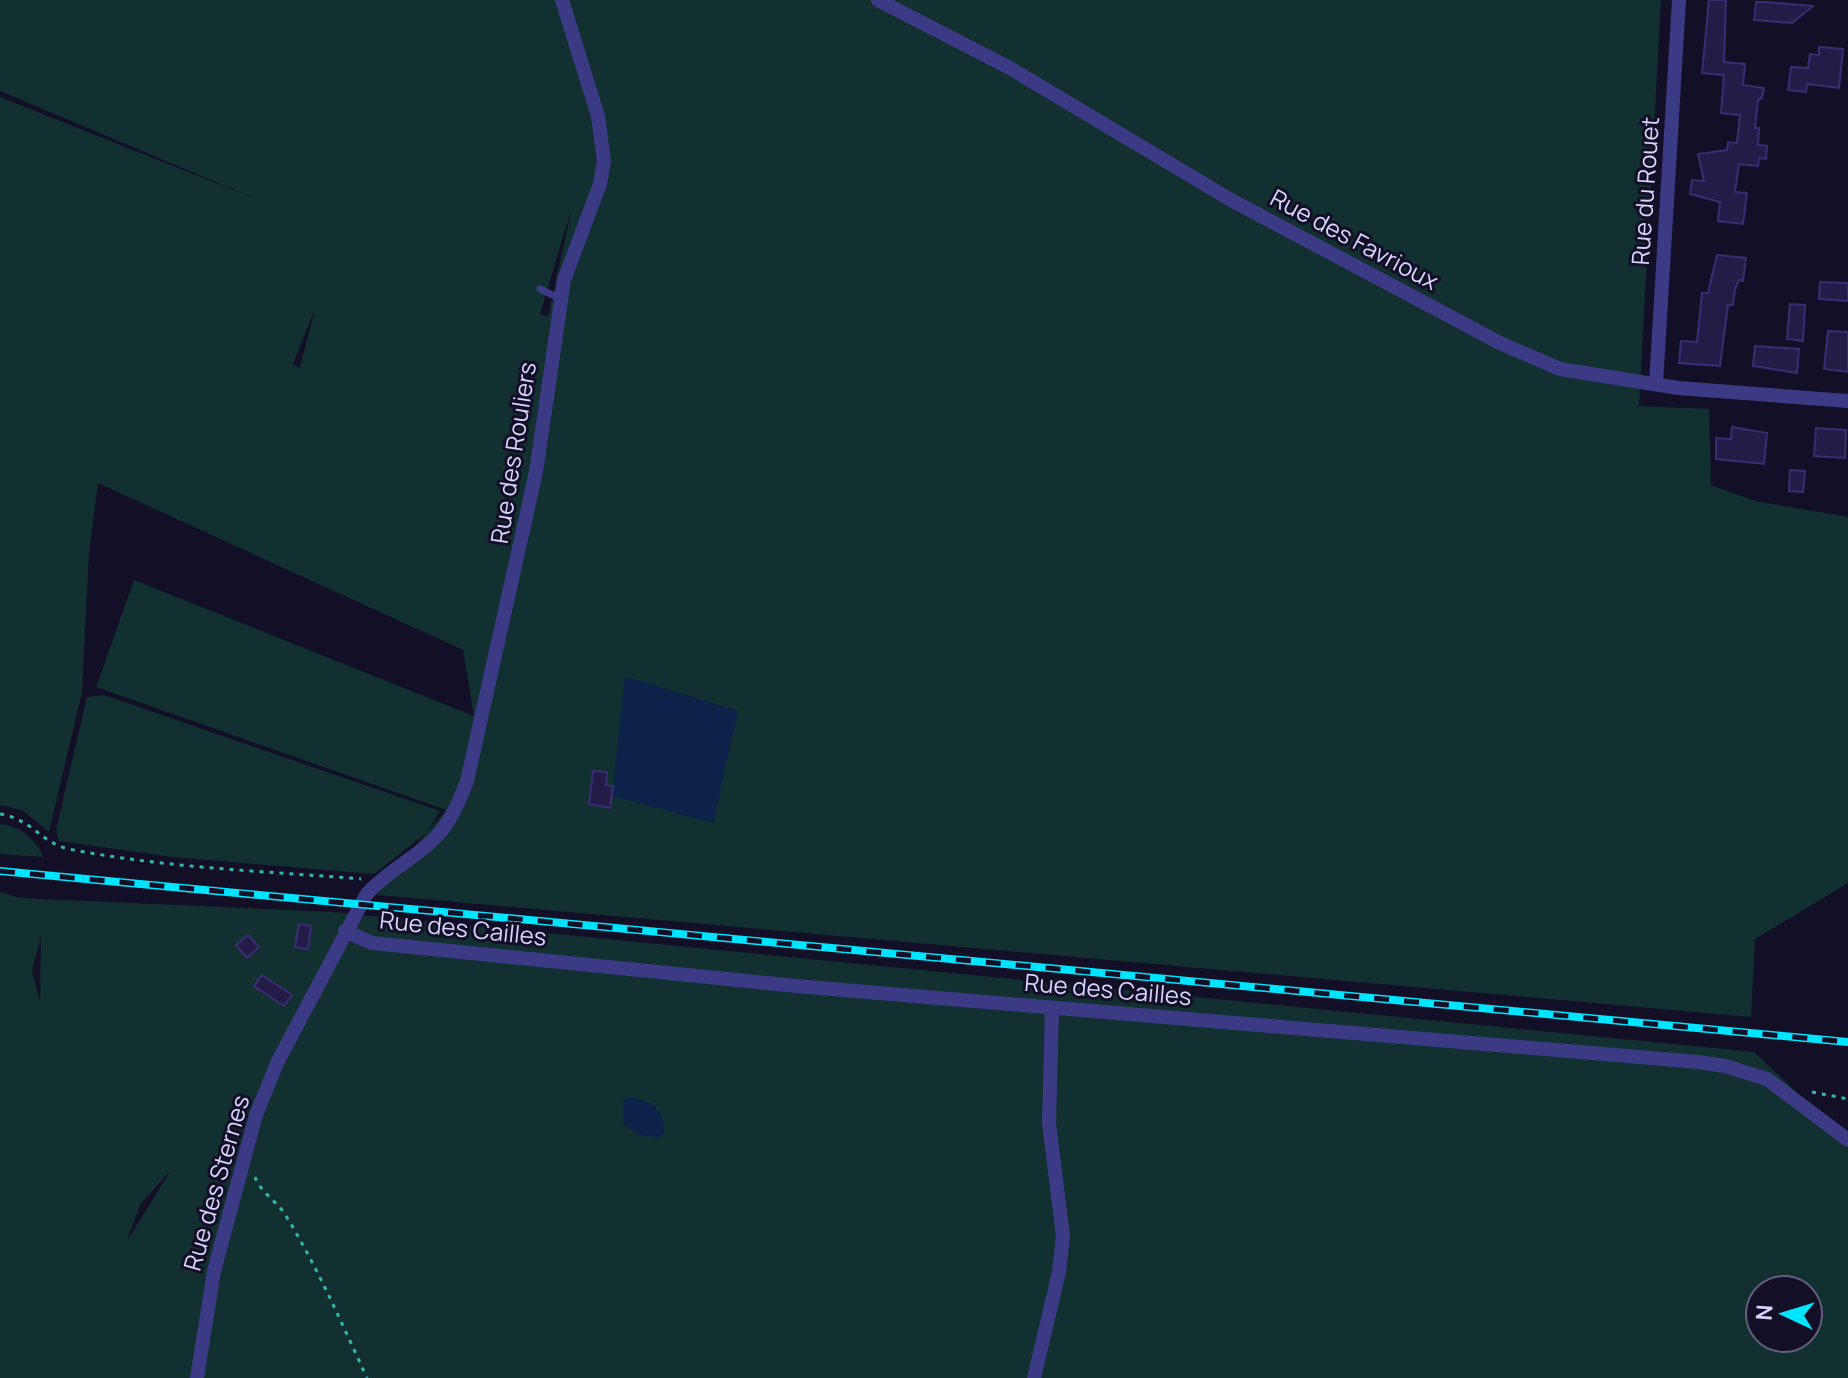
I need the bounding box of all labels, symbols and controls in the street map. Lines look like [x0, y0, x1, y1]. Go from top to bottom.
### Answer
street label: Rue du Rouet [1623, 116, 1666, 266]
street label: Rue des Favrioux [1265, 180, 1445, 297]
street label: Rue des Rouliers [482, 360, 543, 546]
street label: Rue des Cailles [378, 902, 548, 953]
street label: Rue des Cailles [1023, 965, 1193, 1012]
street label: Rue des Sternes [175, 1091, 256, 1274]
north arrow [1744, 1274, 1824, 1354]
text: N [1749, 1304, 1780, 1322]

